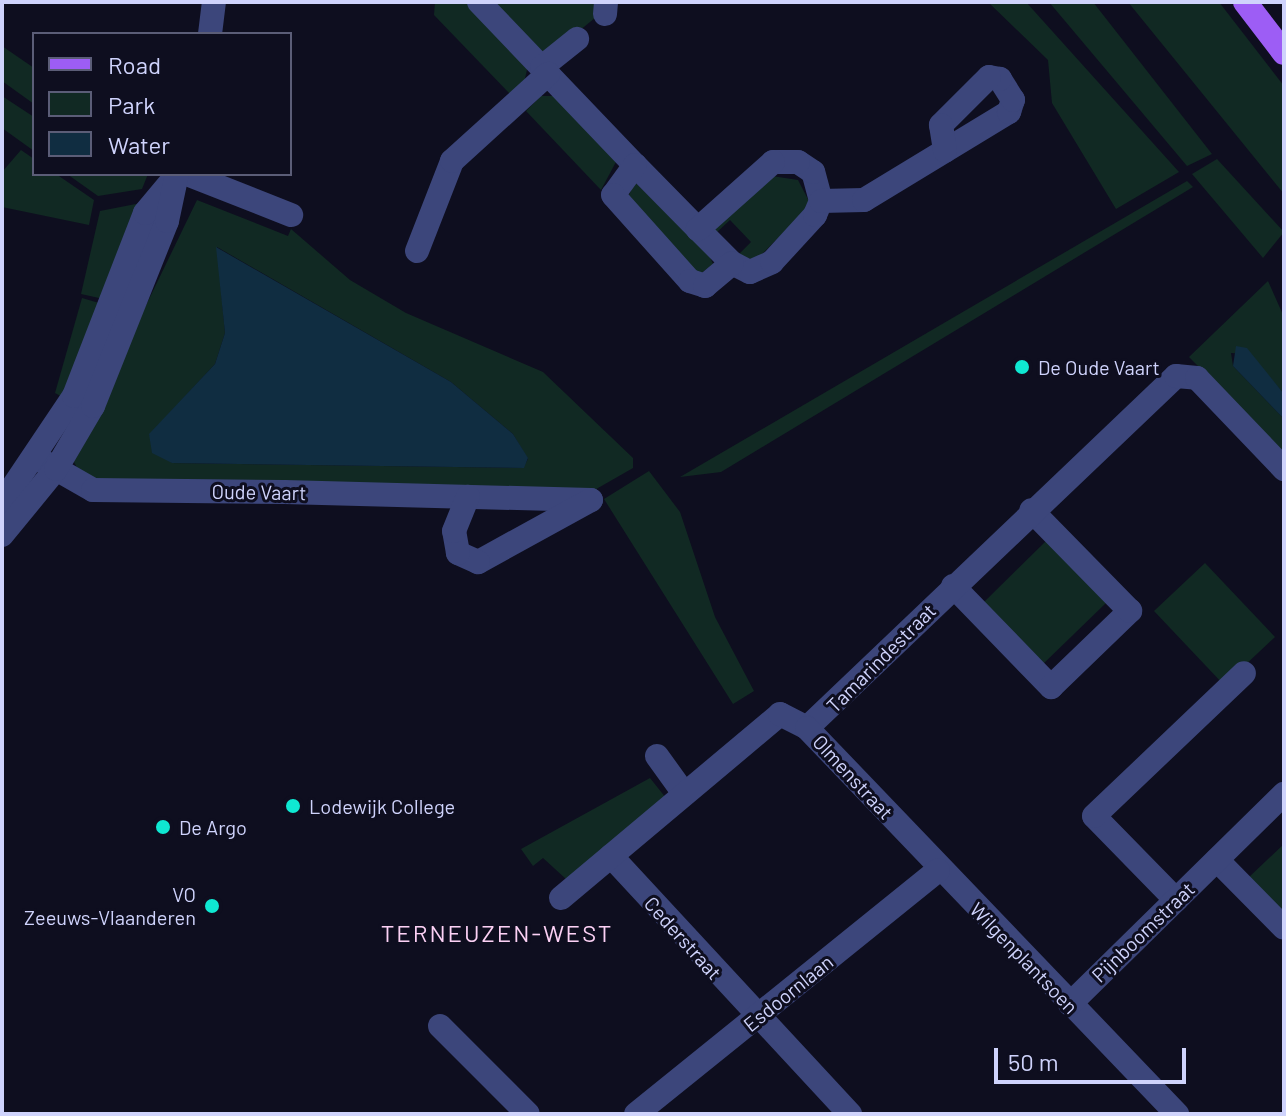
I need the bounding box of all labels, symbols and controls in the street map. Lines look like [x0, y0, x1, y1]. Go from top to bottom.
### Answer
legend [32, 32, 292, 176]
text: Road [108, 50, 161, 79]
text: Park [108, 90, 155, 119]
text: Water [108, 130, 170, 159]
place label: De Oude Vaart [1038, 355, 1160, 379]
marker: De Oude Vaart [1013, 358, 1031, 376]
street label: Oude Vaart [211, 479, 307, 505]
street label: Tamarindestraat [822, 599, 940, 717]
street label: Olmenstraat [808, 730, 898, 824]
place label: Lodewijk College [309, 794, 455, 818]
marker: Lodewijk College [284, 797, 302, 815]
place label: De Argo [179, 815, 247, 839]
marker: De Argo [154, 818, 172, 836]
street label: Pijnboomstraat [1087, 877, 1199, 987]
place label: VO Zeeuws-Vlaanderen [24, 882, 196, 929]
street label: Cederstraat [640, 892, 726, 984]
marker: VO Zeeuws-Vlaanderen [203, 897, 221, 915]
street label: Wilgenplantsoen [965, 897, 1083, 1019]
district label: TERNEUZEN-WEST [381, 919, 613, 947]
street label: Esdoornlaan [738, 950, 838, 1036]
scale bar [998, 1032, 1190, 1082]
text: 50 m [1008, 1047, 1059, 1076]

